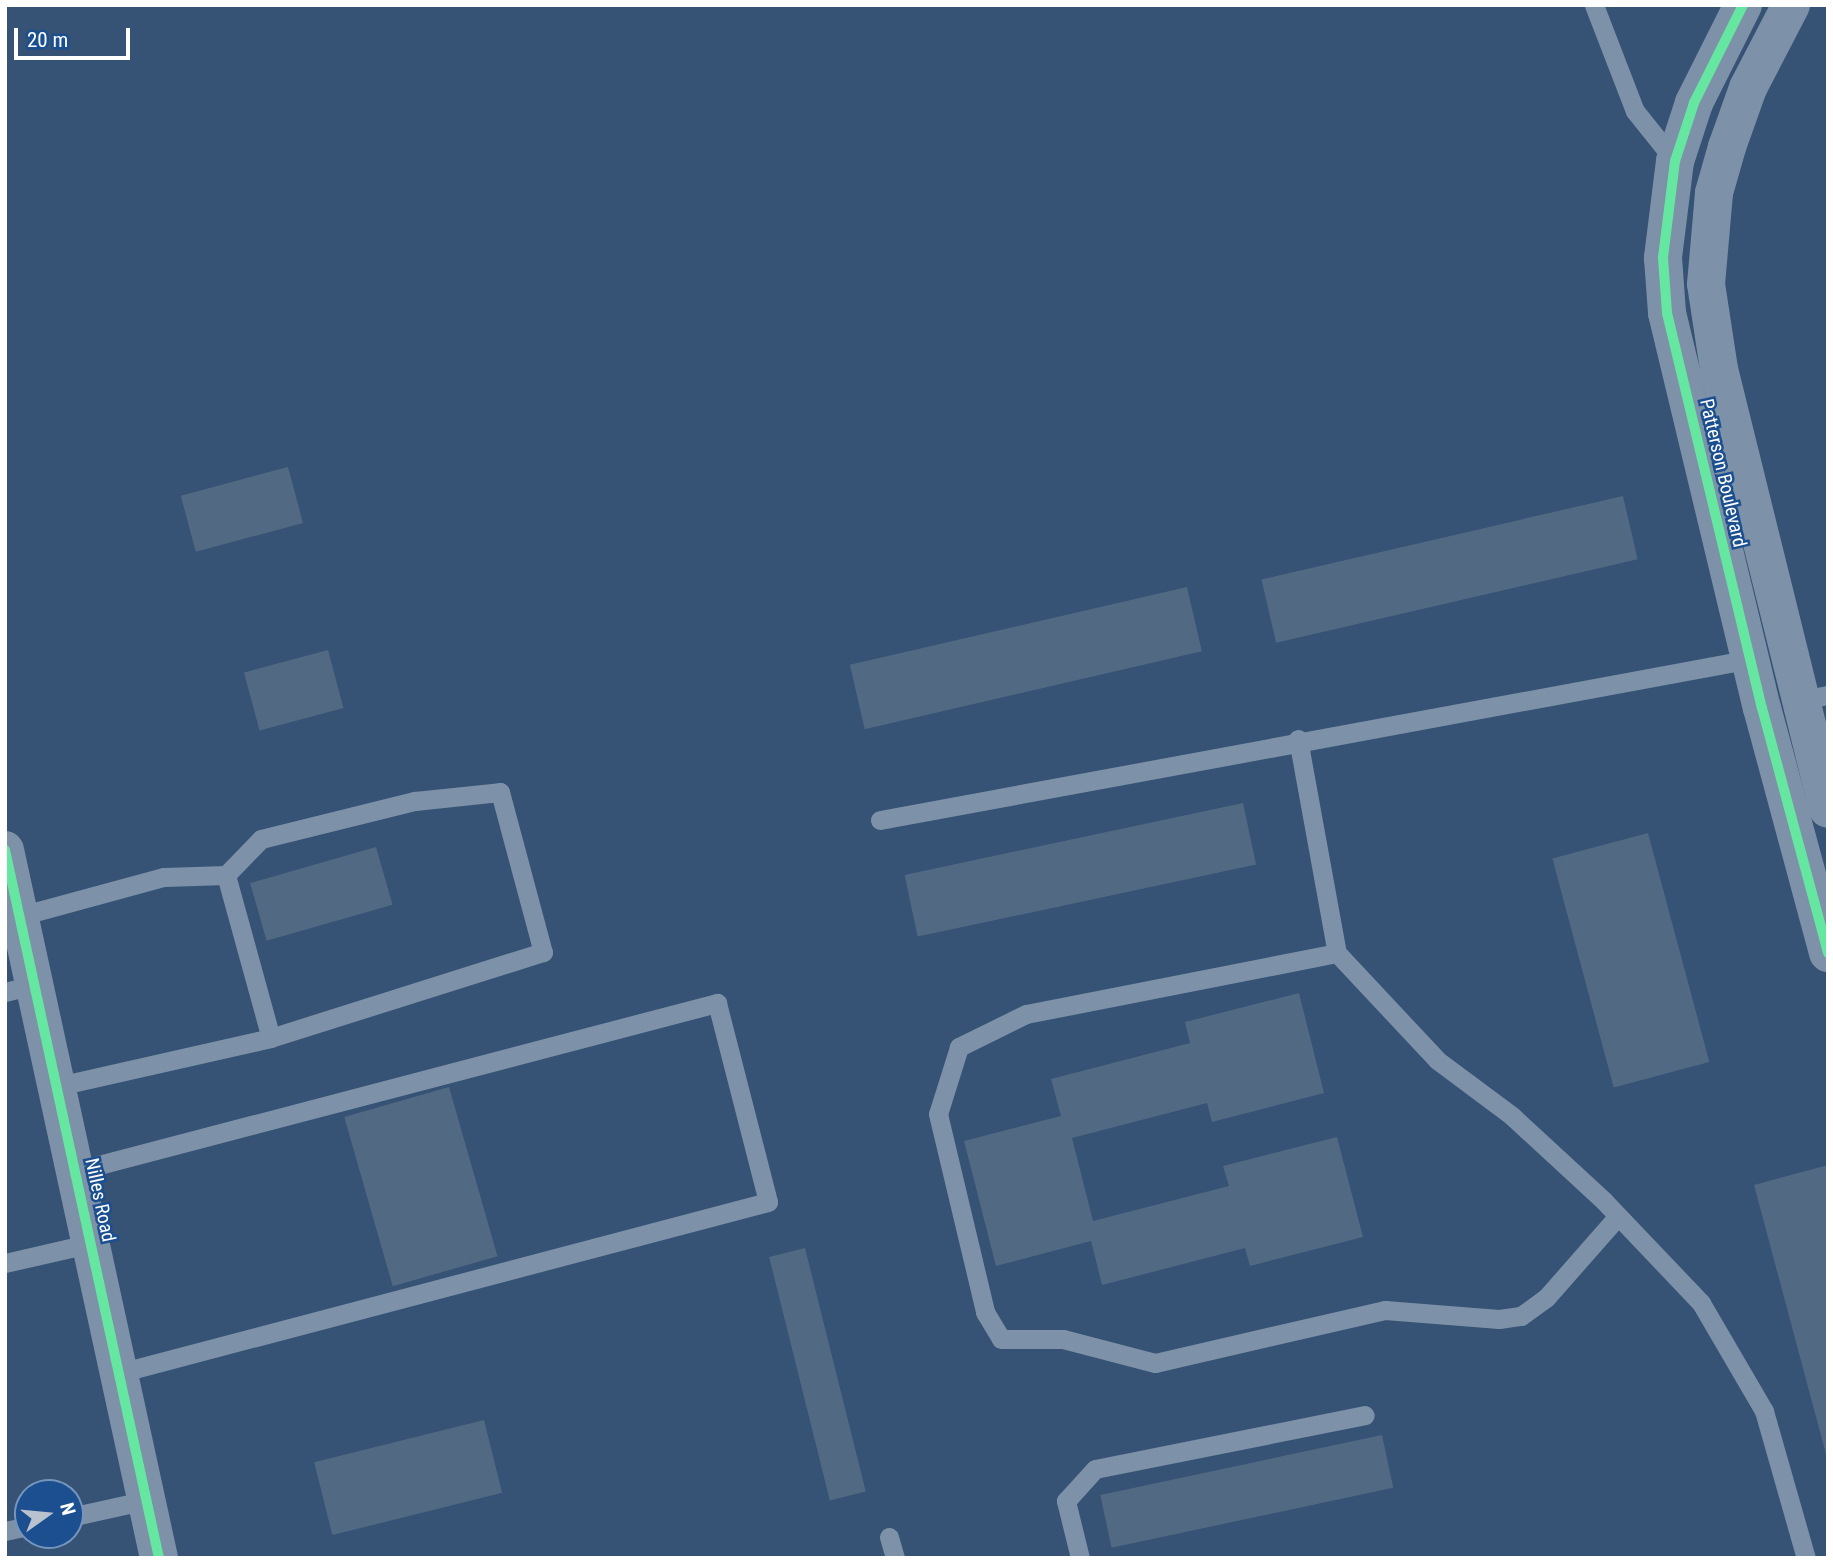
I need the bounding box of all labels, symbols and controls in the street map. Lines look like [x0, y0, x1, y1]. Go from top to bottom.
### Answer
scale bar [18, 14, 133, 58]
text: 20 m [27, 28, 68, 52]
street label: Patterson Boulevard [1695, 397, 1751, 549]
street label: Nilles Road [80, 1156, 120, 1244]
north arrow [14, 1479, 84, 1549]
text: N [55, 1500, 80, 1518]

